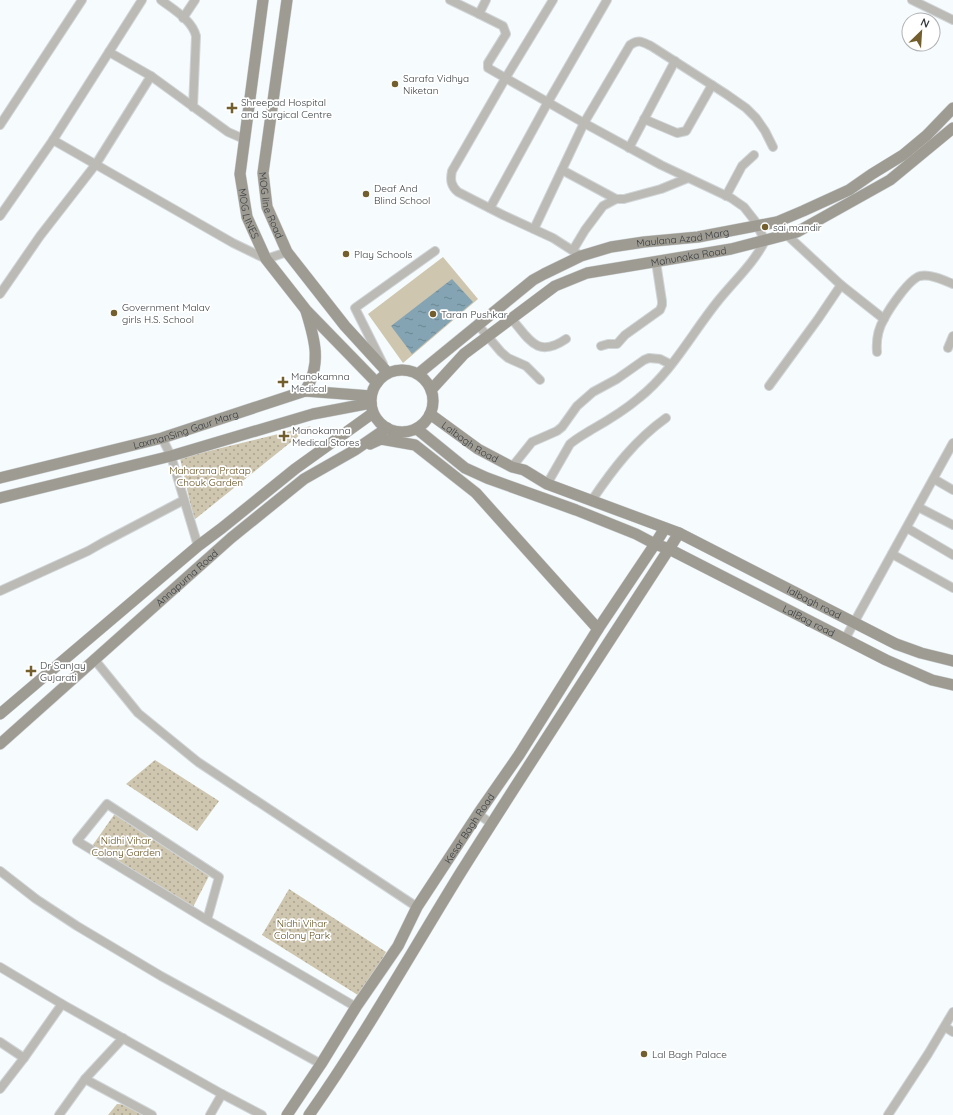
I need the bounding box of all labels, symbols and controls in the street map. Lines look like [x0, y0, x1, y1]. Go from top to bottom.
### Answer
north arrow [901, 12, 941, 52]
text: N [919, 15, 932, 31]
place label: Sarafa Vidhya Niketan [403, 72, 469, 97]
marker: Sarafa Vidhya Niketan [390, 79, 400, 89]
place label: Shreepad Hospital and Surgical Centre [241, 96, 332, 121]
marker: Shreepad Hospital and Surgical Centre [226, 102, 238, 114]
street label: MOG line Road [256, 171, 286, 241]
place label: Deaf And Blind School [374, 182, 430, 207]
street label: MOG LINES [235, 187, 262, 241]
marker: Deaf And Blind School [361, 189, 371, 199]
place label: sai mandir [773, 221, 822, 234]
marker: sai mandir [760, 222, 770, 232]
street label: Maulana Azad Marg [636, 225, 730, 250]
street label: Mahunaka Road [650, 244, 728, 269]
place label: Play Schools [354, 248, 413, 261]
marker: Play Schools [341, 249, 351, 259]
place label: Government Malav girls H.S. School [122, 301, 210, 326]
marker: Government Malav girls H.S. School [109, 308, 119, 318]
place label: Taran Pushkar [441, 308, 508, 321]
marker: Taran Pushkar [428, 309, 438, 319]
place label: Manokamna Medical [291, 370, 349, 395]
marker: Manokamna Medical [278, 377, 288, 387]
street label: LaxmanSing Gaur Marg [132, 407, 240, 452]
street label: Lalbagh Road [439, 419, 500, 466]
place label: Manokamna Medical Stores [292, 424, 360, 449]
marker: Manokamna Medical Stores [279, 431, 289, 441]
park label: Maharana Pratap Chouk Garden [169, 464, 251, 489]
street label: Annapurna Road [153, 547, 221, 609]
street label: lalbagh road [785, 583, 843, 622]
street label: LalBag road [780, 602, 837, 640]
place label: Dr Sanjay Gujarati [40, 659, 86, 684]
marker: Dr Sanjay Gujarati [25, 665, 37, 677]
street label: Kesar Bagh Road [441, 791, 497, 866]
park label: Nidhi Vihar Colony Garden [91, 834, 161, 859]
park label: Nidhi Vihar Colony Park [274, 917, 330, 942]
place label: Lal Bagh Palace [652, 1048, 727, 1061]
marker: Lal Bagh Palace [639, 1049, 649, 1059]

